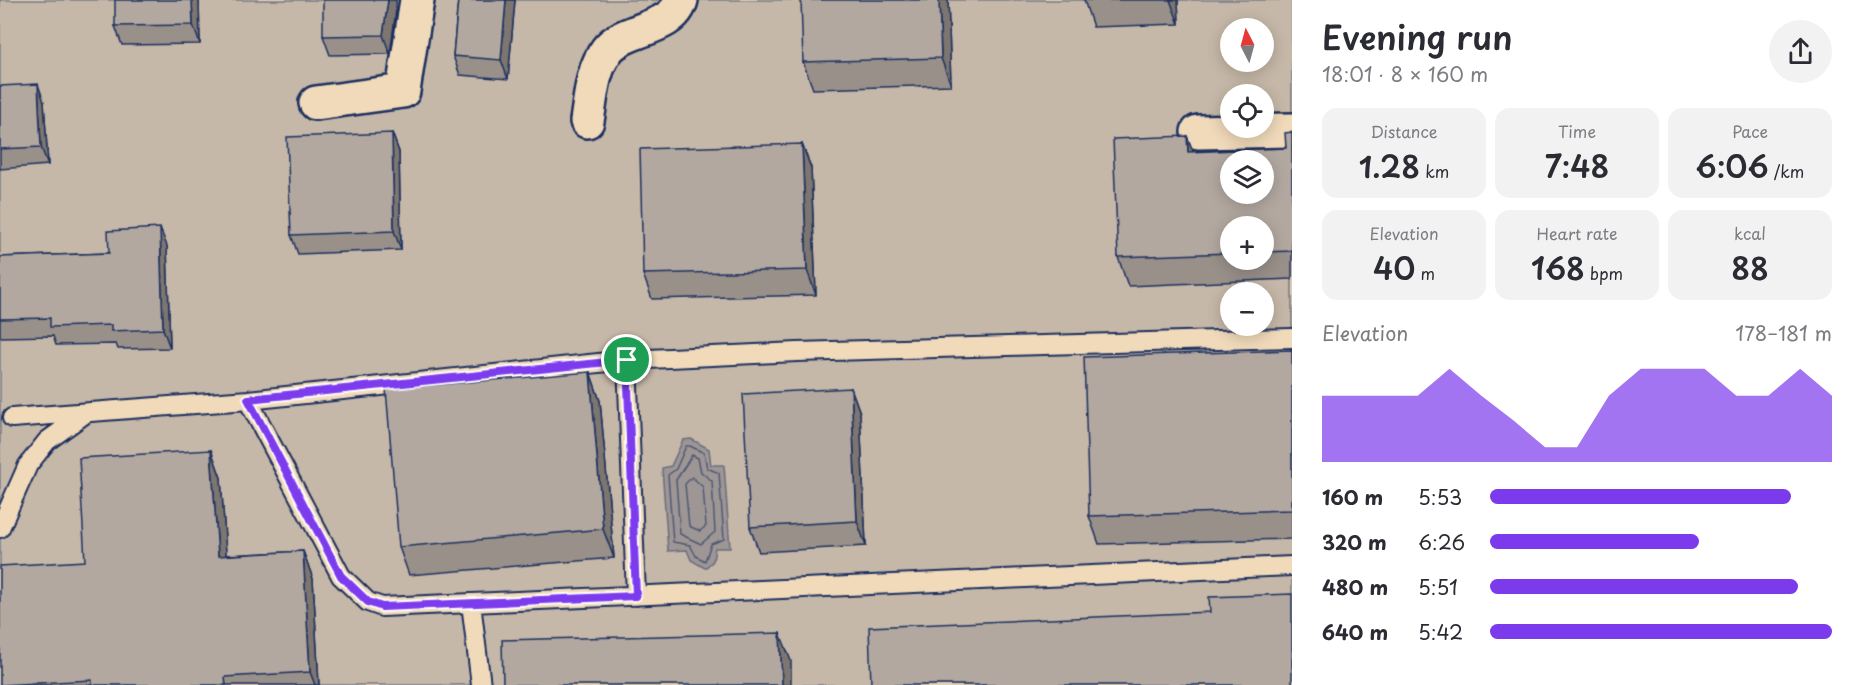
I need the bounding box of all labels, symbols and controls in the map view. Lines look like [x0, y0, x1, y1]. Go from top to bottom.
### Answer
text: Evening run [1322, 11, 1513, 61]
north arrow [1220, 18, 1274, 72]
map controls [1220, 18, 1274, 336]
button: share [1769, 20, 1832, 83]
text: 18:01 · 8 × 160 m [1322, 59, 1488, 89]
button: locate [1220, 84, 1274, 138]
text: Distance [1370, 119, 1438, 143]
text: Time [1558, 119, 1596, 143]
text: Pace [1732, 119, 1768, 143]
text: 1.28 [1359, 143, 1420, 188]
text: 7:48 [1545, 143, 1609, 188]
text: 6:06 [1696, 143, 1769, 188]
button: layers [1220, 150, 1274, 204]
text: km [1420, 159, 1449, 183]
text: /km [1769, 159, 1804, 183]
button: + [1220, 216, 1274, 270]
text: Elevation [1369, 221, 1439, 245]
text: Heart rate [1537, 221, 1617, 245]
text: kcal [1734, 221, 1766, 245]
text: 40 [1373, 245, 1415, 290]
text: 168 [1531, 245, 1585, 290]
text: 88 [1731, 245, 1769, 290]
text: m [1415, 261, 1435, 285]
text: bpm [1585, 261, 1623, 285]
button: − [1220, 282, 1274, 336]
text: Elevation [1322, 318, 1408, 348]
text: 178–181 m [1735, 318, 1832, 348]
pin [601, 334, 652, 385]
icon: arrive [610, 343, 643, 376]
text: 160 m [1322, 482, 1383, 512]
text: 5:53 [1418, 482, 1462, 512]
text: 320 m [1322, 527, 1387, 557]
text: 6:26 [1418, 527, 1465, 557]
text: 480 m [1322, 572, 1388, 602]
text: 5:51 [1418, 572, 1458, 602]
text: 640 m [1322, 617, 1388, 647]
text: 5:42 [1418, 617, 1463, 647]

